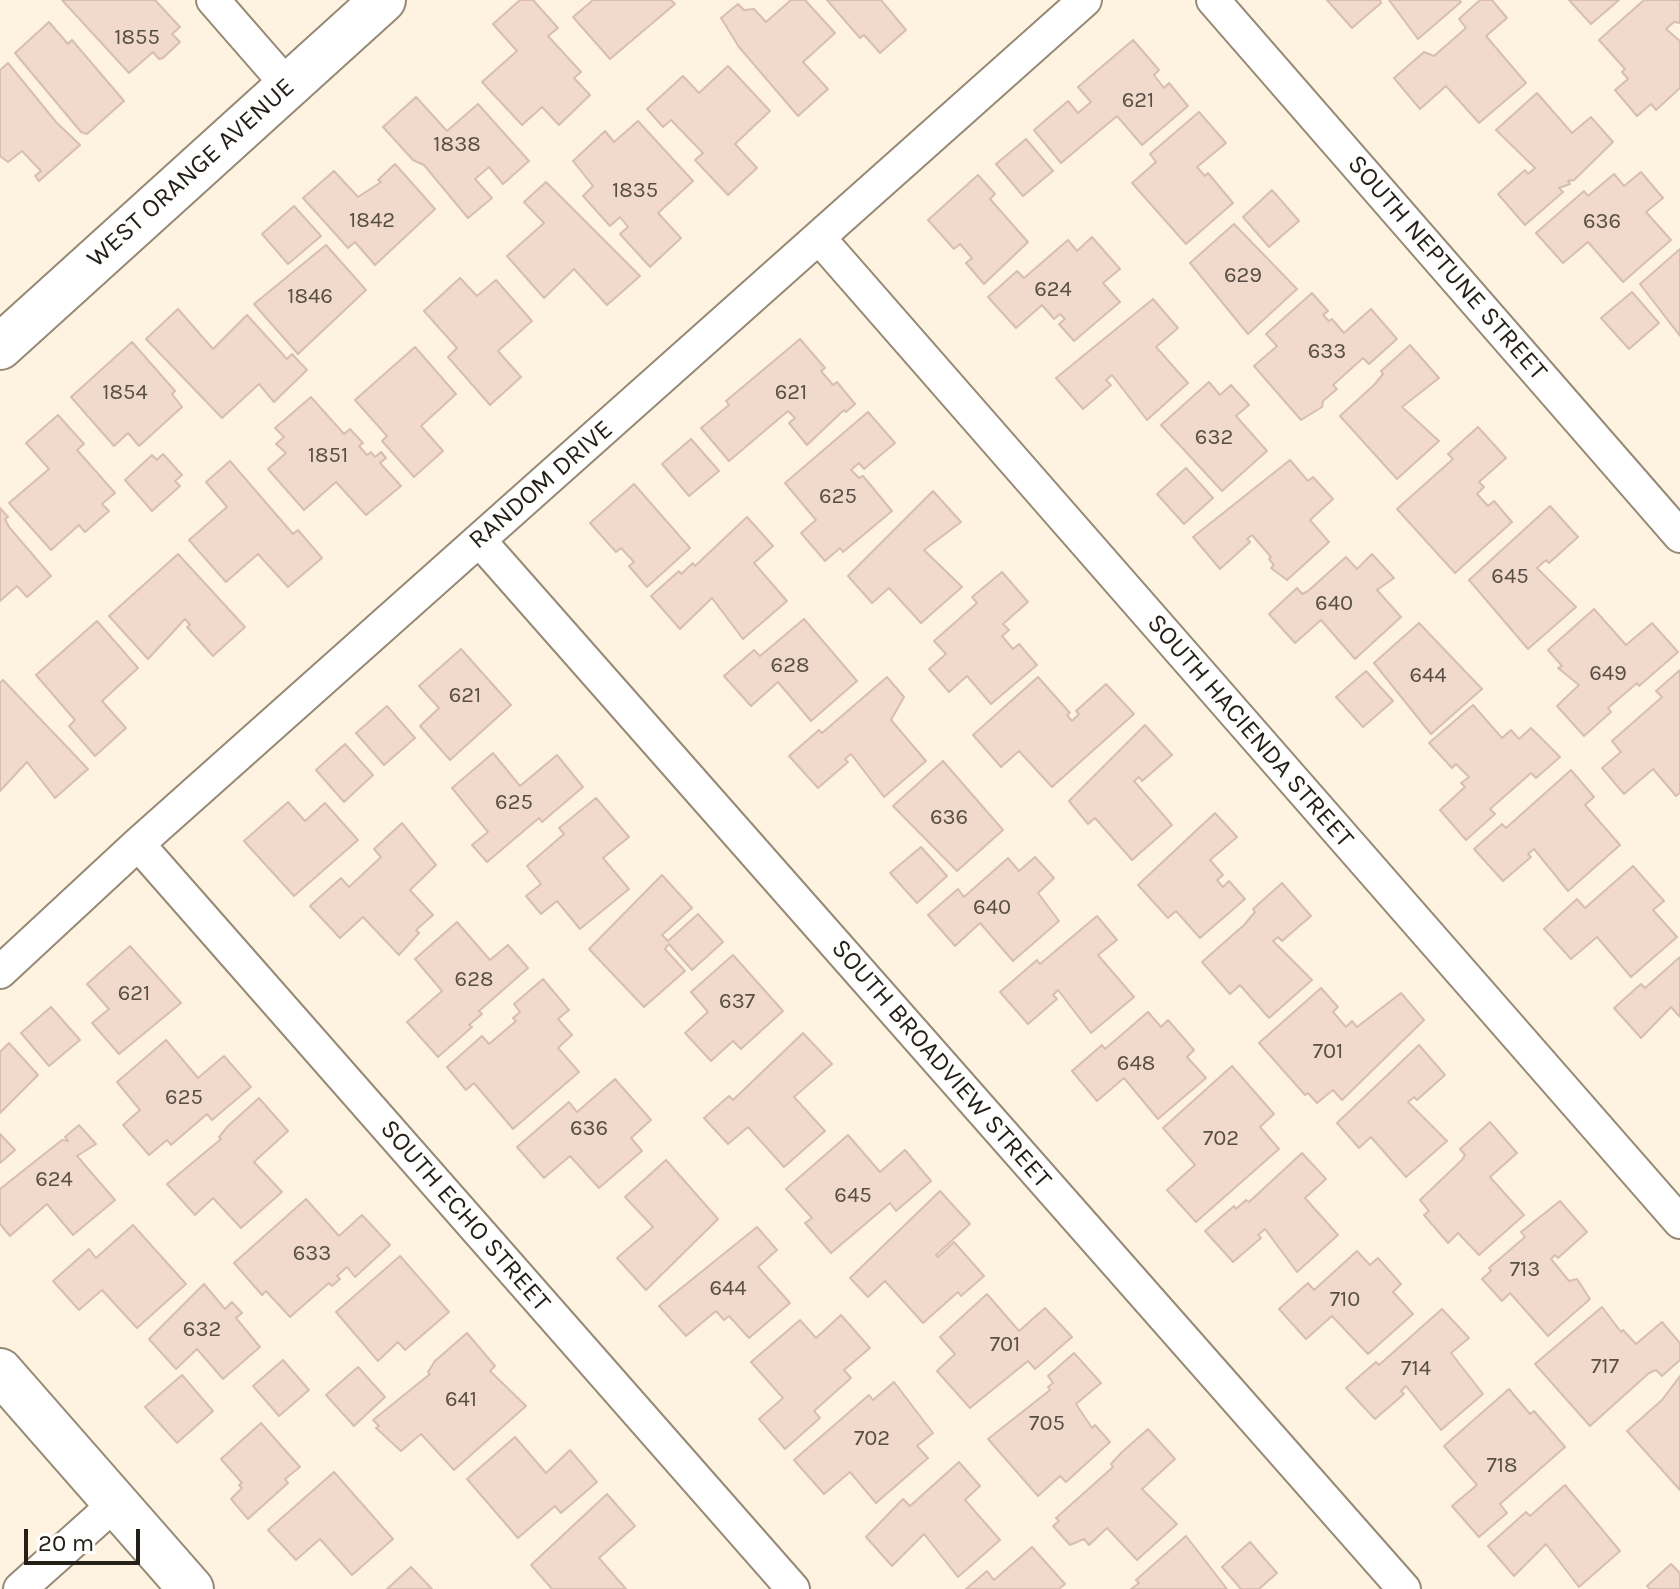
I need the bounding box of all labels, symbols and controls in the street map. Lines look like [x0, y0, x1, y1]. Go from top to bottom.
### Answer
house number: 1855 [114, 25, 160, 51]
street label: WEST ORANGE AVENUE [81, 72, 301, 274]
house number: 621 [1122, 88, 1154, 114]
house number: 1838 [433, 132, 481, 158]
street label: SOUTH NEPTUNE STREET [1341, 149, 1553, 387]
house number: 1835 [612, 178, 658, 204]
house number: 1842 [349, 208, 395, 234]
house number: 636 [1583, 209, 1621, 235]
house number: 629 [1224, 263, 1262, 289]
house number: 624 [1034, 277, 1072, 303]
house number: 1846 [287, 284, 333, 310]
house number: 633 [1308, 339, 1346, 365]
house number: 1854 [102, 380, 148, 406]
house number: 621 [775, 380, 807, 406]
street label: RANDOM DRIVE [463, 414, 619, 556]
house number: 632 [1195, 425, 1233, 451]
house number: 1851 [308, 443, 348, 469]
house number: 625 [819, 484, 857, 510]
house number: 645 [1491, 564, 1529, 590]
house number: 640 [1315, 591, 1353, 617]
street label: SOUTH HACIENDA STREET [1140, 608, 1360, 854]
house number: 628 [771, 653, 809, 679]
house number: 649 [1589, 661, 1627, 687]
house number: 644 [1409, 663, 1447, 689]
house number: 621 [449, 683, 481, 709]
house number: 625 [495, 790, 533, 816]
house number: 636 [930, 805, 968, 831]
house number: 640 [973, 895, 1011, 921]
street label: SOUTH BROADVIEW STREET [824, 933, 1058, 1195]
house number: 628 [455, 967, 493, 993]
house number: 621 [118, 981, 150, 1007]
house number: 637 [719, 989, 755, 1015]
house number: 701 [1313, 1039, 1343, 1065]
house number: 648 [1117, 1051, 1155, 1077]
house number: 625 [165, 1085, 203, 1111]
street label: SOUTH ECHO STREET [373, 1114, 557, 1318]
house number: 636 [570, 1116, 608, 1142]
house number: 702 [1203, 1126, 1239, 1152]
house number: 624 [35, 1167, 73, 1193]
house number: 645 [834, 1183, 872, 1209]
house number: 633 [293, 1241, 331, 1267]
house number: 713 [1510, 1257, 1540, 1283]
house number: 644 [709, 1276, 747, 1302]
house number: 710 [1330, 1287, 1360, 1313]
house number: 632 [183, 1317, 221, 1343]
house number: 701 [990, 1332, 1020, 1358]
house number: 717 [1591, 1354, 1619, 1380]
house number: 714 [1401, 1356, 1431, 1382]
house number: 641 [445, 1387, 477, 1413]
house number: 705 [1029, 1411, 1065, 1437]
house number: 702 [854, 1426, 890, 1452]
house number: 718 [1486, 1453, 1518, 1479]
scale bar [28, 1513, 144, 1563]
text: 20 m [38, 1529, 94, 1557]

